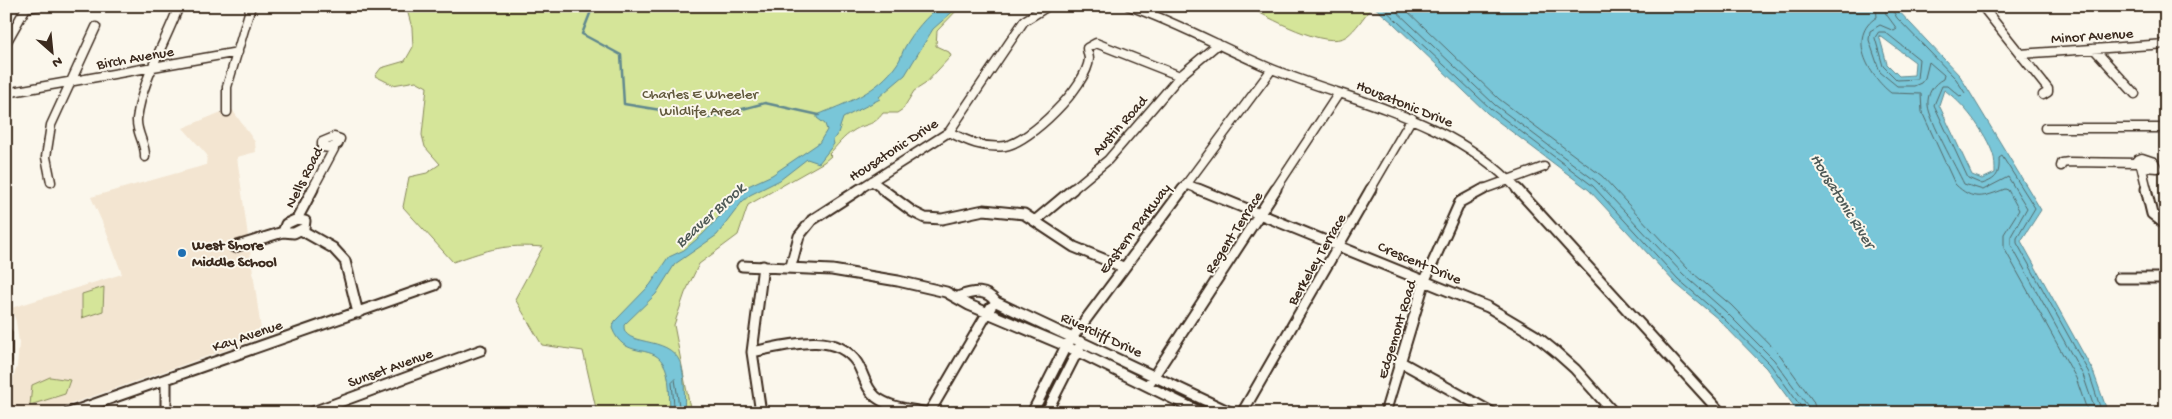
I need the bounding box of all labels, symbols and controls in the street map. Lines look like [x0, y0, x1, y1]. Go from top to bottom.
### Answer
street label: Minor Avenue [2050, 25, 2134, 49]
north arrow [28, 28, 78, 78]
street label: Birch Avenue [94, 43, 176, 75]
text: N [49, 52, 65, 71]
street label: Housatonic Drive [1353, 77, 1456, 133]
park label: Charles E Wheeler Wildlife Area [642, 86, 759, 121]
street label: Austin Road [1089, 92, 1153, 160]
street label: Housatonic Drive [846, 115, 942, 186]
street label: Nells Road [282, 143, 328, 211]
water label: Housatonic River [1804, 151, 1879, 255]
water label: Beaver Brook [672, 179, 752, 253]
street label: Eastern Parkway [1096, 180, 1176, 278]
street label: Regent Terrace [1202, 189, 1268, 277]
street label: Berkeley Terrace [1284, 211, 1351, 310]
place label: West Shore Middle School [191, 237, 278, 272]
street label: Crescent Drive [1375, 238, 1464, 290]
marker: West Shore Middle School [176, 247, 188, 259]
street label: Edgemont Road [1374, 277, 1422, 381]
street label: Rivercliff Drive [1058, 309, 1145, 363]
street label: Kay Avenue [210, 316, 285, 357]
street label: Sunset Avenue [346, 345, 436, 393]

